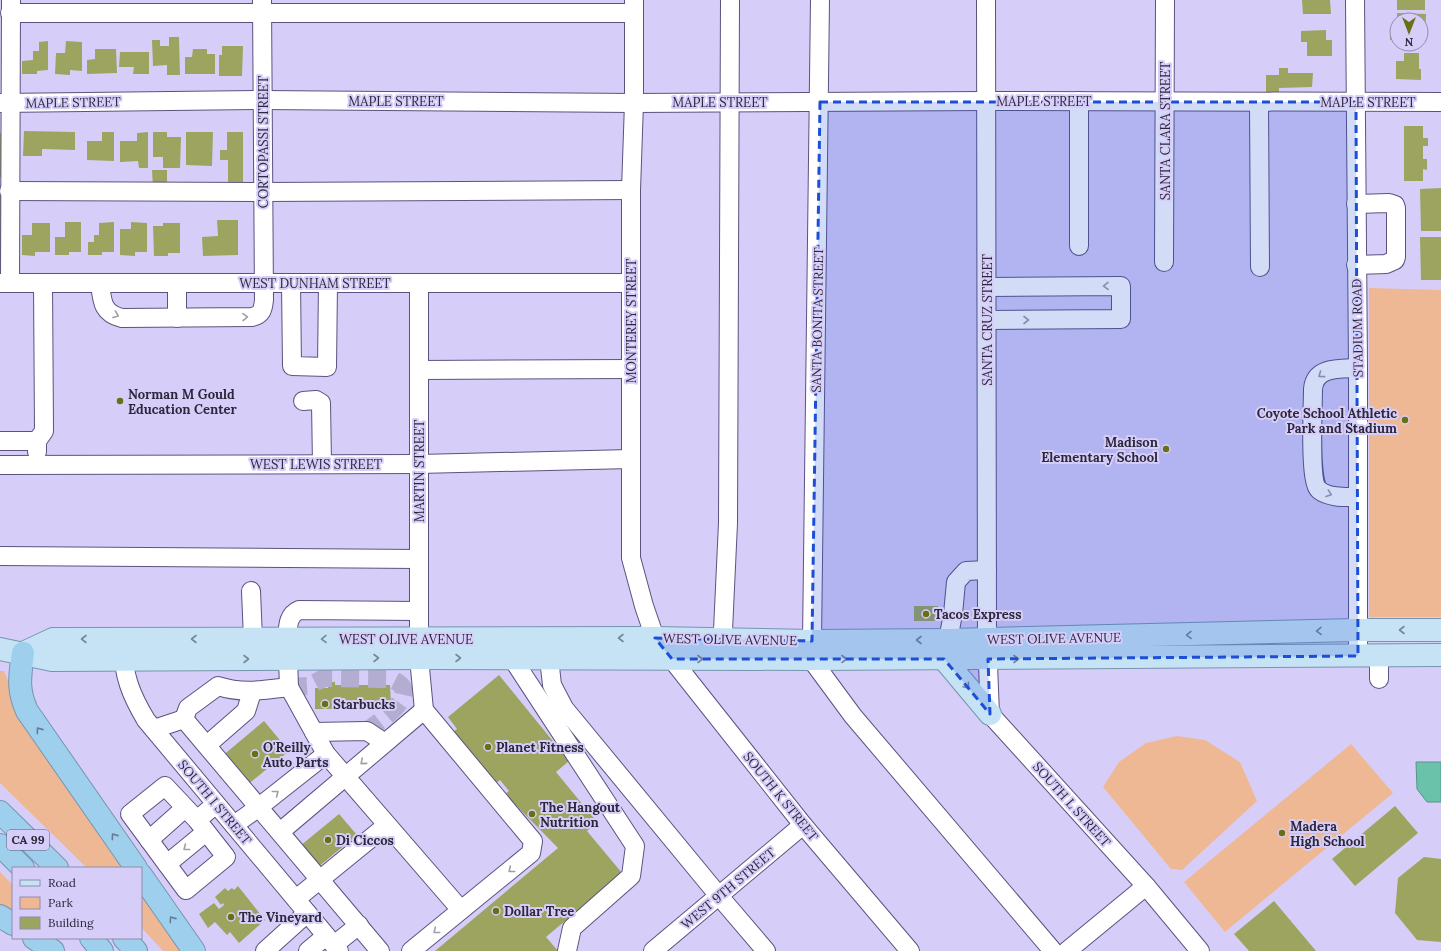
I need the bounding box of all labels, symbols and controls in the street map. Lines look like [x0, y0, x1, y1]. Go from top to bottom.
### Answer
north arrow [1389, 12, 1429, 52]
text: N [1404, 35, 1413, 49]
street label: SANTA CLARA STREET [1157, 61, 1174, 200]
street label: CORTOPASSI STREET [255, 75, 272, 208]
street label: MAPLE STREET [25, 93, 121, 112]
street label: MAPLE STREET [348, 93, 444, 110]
street label: MAPLE STREET [996, 93, 1092, 110]
street label: MAPLE STREET [672, 94, 768, 111]
street label: MAPLE STREET [1320, 94, 1416, 111]
street label: SANTA BONITA STREET [808, 246, 827, 393]
street label: SANTA CRUZ STREET [979, 254, 996, 386]
street label: MONTEREY STREET [623, 258, 640, 383]
street label: WEST DUNHAM STREET [239, 275, 391, 292]
street label: STADIUM ROAD [1348, 278, 1367, 377]
one-way arrow [1103, 282, 1109, 290]
one-way arrow [112, 311, 119, 319]
one-way arrow [242, 313, 248, 322]
one-way arrow [1023, 316, 1029, 324]
one-way arrow [1318, 370, 1325, 377]
place label: Norman M Gould Education Center [128, 386, 238, 418]
marker: Norman M Gould Education Center [115, 396, 125, 406]
place label: Coyote School Athletic Park and Stadium [1257, 405, 1397, 437]
marker: Coyote School Athletic Park and Stadium [1400, 415, 1410, 425]
street label: MARTIN STREET [411, 419, 428, 522]
place label: Madison Elementary School [1041, 434, 1159, 466]
marker: Madison Elementary School [1161, 444, 1171, 454]
street label: WEST LEWIS STREET [250, 456, 383, 473]
one-way arrow [1325, 489, 1332, 497]
place label: Tacos Express [934, 606, 1021, 623]
marker: Tacos Express [921, 609, 931, 619]
one-way arrow [1399, 626, 1405, 634]
one-way arrow [1316, 627, 1322, 635]
street label: WEST OLIVE AVENUE [987, 629, 1121, 648]
street label: WEST OLIVE AVENUE [663, 630, 797, 649]
one-way arrow [1186, 630, 1192, 639]
street label: WEST OLIVE AVENUE [339, 631, 473, 648]
one-way arrow [618, 634, 624, 642]
one-way arrow [81, 635, 87, 643]
one-way arrow [191, 635, 197, 643]
one-way arrow [321, 635, 327, 643]
one-way arrow [916, 636, 922, 644]
one-way arrow [373, 654, 379, 662]
one-way arrow [455, 654, 461, 662]
one-way arrow [243, 655, 249, 663]
one-way arrow [697, 655, 703, 663]
one-way arrow [841, 655, 847, 663]
one-way arrow [1013, 655, 1019, 663]
one-way arrow [963, 682, 970, 689]
place label: Starbucks [333, 696, 395, 713]
marker: Starbucks [320, 699, 330, 709]
one-way arrow [37, 727, 44, 734]
place label: O'Reilly Auto Parts [263, 739, 328, 771]
place label: Planet Fitness [496, 739, 584, 756]
marker: Planet Fitness [483, 742, 493, 752]
street label: SOUTH K STREET [739, 748, 822, 845]
marker: O'Reilly Auto Parts [250, 749, 260, 759]
street label: SOUTH I STREET [174, 756, 255, 849]
one-way arrow [360, 758, 368, 765]
street label: SOUTH L STREET [1029, 758, 1115, 851]
one-way arrow [272, 791, 279, 798]
place label: The Hangout Nutrition [540, 799, 621, 831]
marker: The Hangout Nutrition [527, 809, 537, 819]
place label: Madera High School [1290, 818, 1365, 850]
marker: Madera High School [1277, 828, 1287, 838]
road number: CA 99 [7, 830, 49, 850]
place label: Di Ciccos [336, 832, 394, 849]
one-way arrow [111, 833, 119, 840]
marker: Di Ciccos [323, 835, 333, 845]
one-way arrow [184, 844, 191, 851]
street label: WEST 9TH STREET [678, 844, 779, 933]
one-way arrow [508, 865, 515, 872]
legend [12, 867, 142, 939]
text: Road [48, 875, 76, 890]
text: Park [48, 895, 74, 910]
place label: Dollar Tree [504, 903, 574, 920]
marker: Dollar Tree [491, 906, 501, 916]
place label: The Vineyard [239, 909, 322, 926]
marker: The Vineyard [226, 912, 236, 922]
text: Building [48, 915, 94, 930]
one-way arrow [169, 916, 177, 923]
one-way arrow [433, 926, 440, 933]

